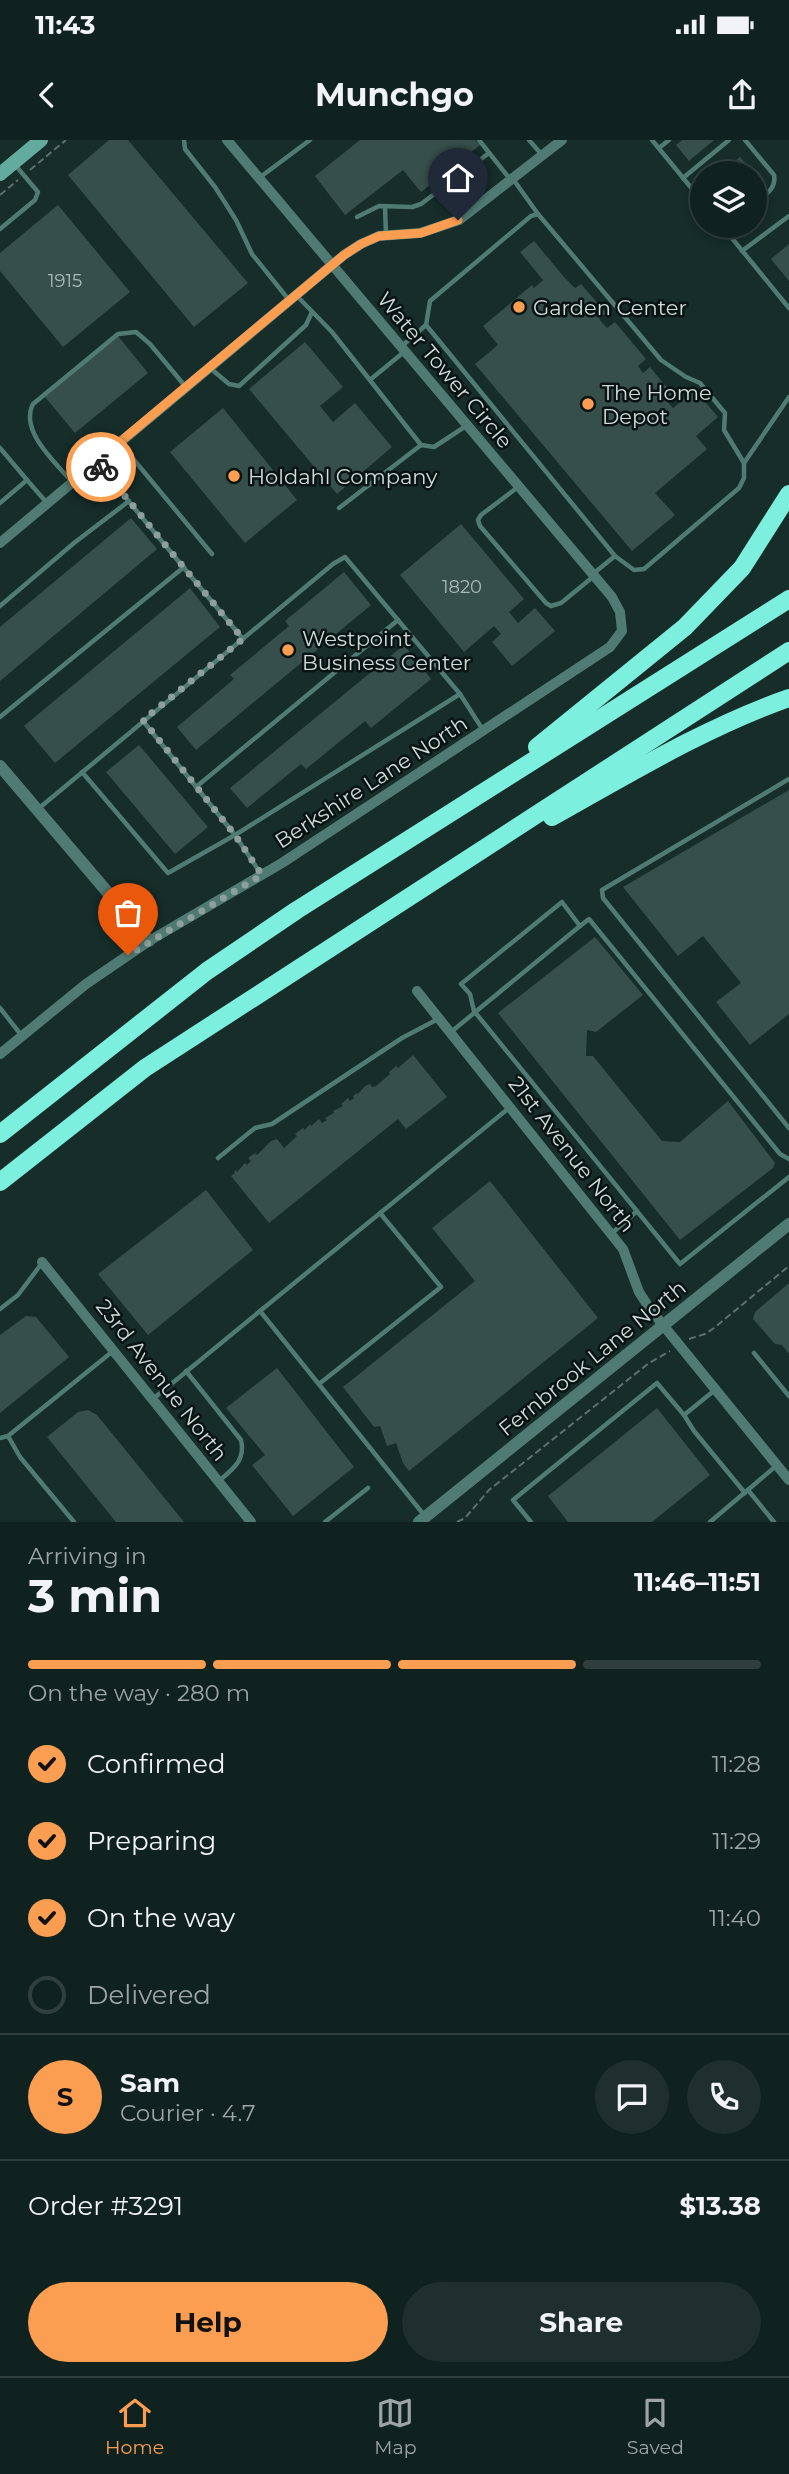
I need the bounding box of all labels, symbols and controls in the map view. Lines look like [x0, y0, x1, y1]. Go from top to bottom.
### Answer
text: 11:43 [35, 9, 95, 41]
text: Munchgo [315, 75, 474, 114]
icon: back [28, 76, 66, 114]
icon: share [723, 76, 761, 114]
pin [428, 148, 488, 220]
icon: home [439, 159, 477, 197]
map controls [690, 161, 767, 238]
button: layers [690, 161, 767, 238]
house number: 1915 [48, 270, 82, 292]
street label: Water Tower Circle [372, 287, 518, 453]
place label: Garden Center [533, 295, 687, 320]
marker: Garden Center [511, 299, 527, 315]
place label: The Home Depot [602, 380, 712, 429]
marker: The Home Depot [580, 396, 596, 412]
courier [66, 432, 136, 502]
icon: bike [82, 448, 120, 486]
place label: Holdahl Company [248, 464, 438, 489]
marker: Holdahl Company [226, 468, 242, 484]
house number: 1820 [442, 576, 482, 598]
place label: Westpoint Business Center [302, 626, 471, 675]
marker: Westpoint Business Center [280, 642, 296, 658]
street label: Berkshire Lane North [270, 710, 472, 854]
pin [98, 883, 158, 955]
icon: bag [109, 894, 147, 932]
street label: 21st Avenue North [504, 1071, 640, 1237]
street label: Fernbrook Lane North [493, 1275, 691, 1441]
street label: 23rd Avenue North [91, 1294, 233, 1466]
text: Arriving in [28, 1542, 147, 1570]
text: 11:46–11:51 [634, 1566, 761, 1598]
text: 3 min [28, 1567, 162, 1624]
text: On the way · 280 m [28, 1679, 250, 1707]
icon: check [28, 1745, 66, 1783]
text: Confirmed [87, 1748, 226, 1780]
text: 11:28 [712, 1750, 761, 1778]
icon: check [28, 1822, 66, 1860]
text: Preparing [87, 1825, 216, 1857]
text: 11:29 [712, 1827, 761, 1855]
icon: check [28, 1899, 66, 1937]
text: On the way [87, 1902, 235, 1934]
text: 11:40 [709, 1904, 761, 1932]
text: Delivered [87, 1979, 211, 2011]
button: chat [595, 2060, 669, 2134]
button: phone [687, 2060, 761, 2134]
text: Sam [120, 2067, 180, 2099]
text: S [57, 2081, 73, 2113]
text: Courier · 4.7 [120, 2099, 256, 2127]
text: Order #3291 [28, 2190, 183, 2222]
text: $13.38 [679, 2190, 761, 2222]
button: Help [28, 2282, 388, 2362]
button: Share [402, 2282, 761, 2362]
tab: Home [105, 2394, 164, 2459]
tab: Map [374, 2394, 417, 2459]
tab: Saved [627, 2394, 684, 2459]

